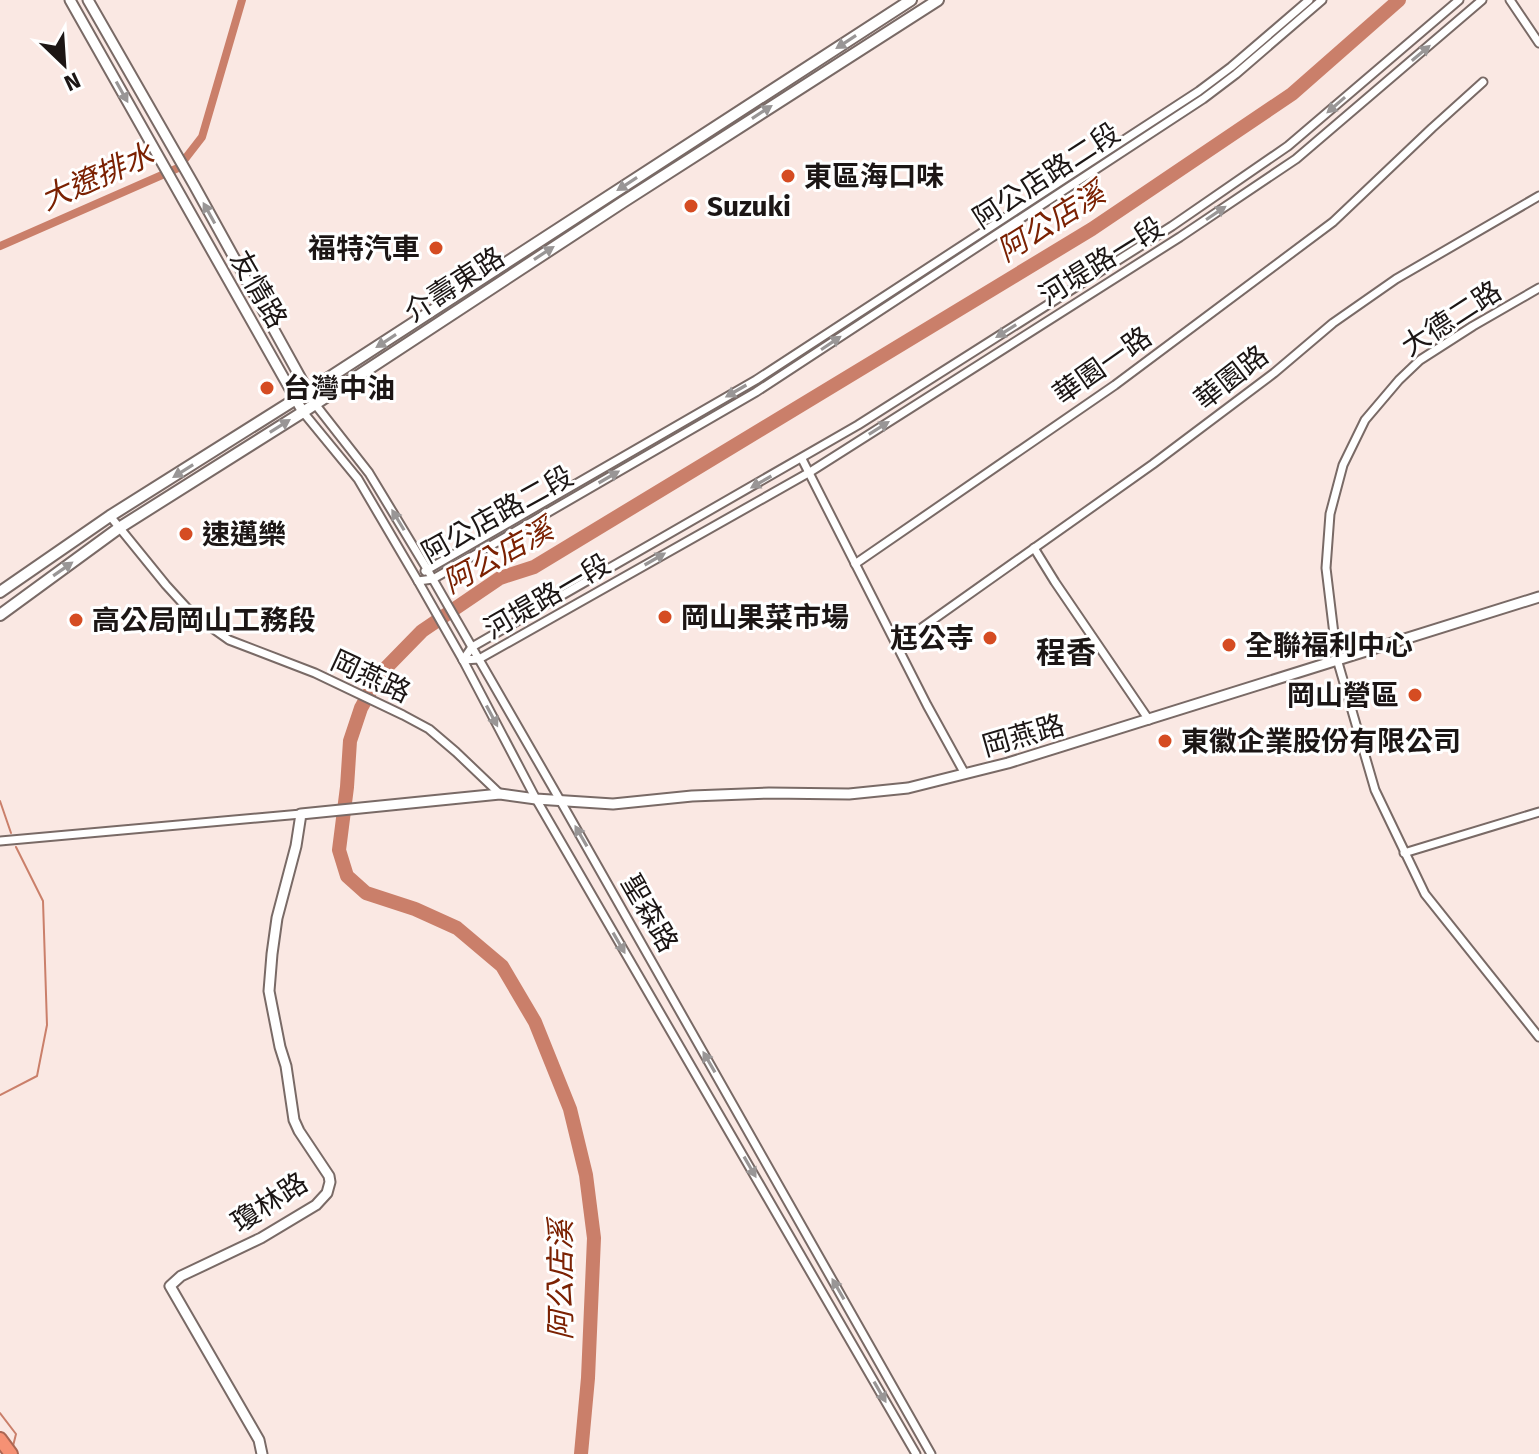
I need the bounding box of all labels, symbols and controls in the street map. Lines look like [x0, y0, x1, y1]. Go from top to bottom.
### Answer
north arrow [24, 24, 104, 104]
one-way arrow [835, 35, 856, 50]
one-way arrow [1411, 44, 1430, 62]
text: N [60, 66, 85, 97]
one-way arrow [115, 81, 129, 104]
one-way arrow [1326, 96, 1346, 113]
one-way arrow [752, 105, 773, 120]
street label: 阿公店路二段 [967, 116, 1126, 235]
water label: 大遼排水 [35, 135, 161, 218]
place label: 東區海口味 [804, 160, 944, 193]
marker: 東區海口味 [779, 167, 797, 185]
water label: 阿公店溪 [991, 173, 1115, 269]
one-way arrow [617, 176, 638, 191]
place label: Suzuki [707, 190, 791, 223]
marker: Suzuki [682, 197, 700, 215]
one-way arrow [203, 202, 216, 225]
one-way arrow [1206, 205, 1227, 220]
street label: 河堤路一段 [1033, 210, 1169, 313]
place label: 福特汽車 [308, 232, 420, 265]
marker: 福特汽車 [427, 239, 445, 257]
street label: 介壽東路 [398, 240, 510, 329]
street label: 友情路 [223, 245, 294, 334]
one-way arrow [533, 247, 555, 261]
street label: 大德二路 [1395, 274, 1507, 363]
street label: 華園一路 [1047, 320, 1158, 411]
one-way arrow [995, 324, 1017, 338]
one-way arrow [375, 333, 397, 348]
one-way arrow [821, 336, 842, 351]
street label: 華園路 [1188, 339, 1275, 416]
place label: 台灣中油 [283, 372, 395, 405]
marker: 台灣中油 [258, 379, 276, 397]
one-way arrow [725, 384, 748, 398]
one-way arrow [270, 419, 291, 434]
one-way arrow [868, 421, 890, 435]
street label: 阿公店路二段 [416, 459, 579, 570]
one-way arrow [172, 463, 194, 477]
one-way arrow [598, 470, 620, 484]
one-way arrow [750, 475, 772, 489]
one-way arrow [391, 509, 405, 531]
water label: 阿公店溪 [437, 509, 563, 601]
place label: 速邁樂 [202, 518, 286, 551]
marker: 速邁樂 [177, 525, 195, 543]
street label: 河堤路一段 [478, 547, 616, 646]
one-way arrow [644, 552, 666, 566]
one-way arrow [52, 561, 73, 577]
place label: 岡山果菜市場 [681, 601, 849, 634]
place label: 高公局岡山工務段 [92, 604, 316, 637]
marker: 岡山果菜市場 [656, 608, 674, 626]
marker: 高公局岡山工務段 [67, 611, 85, 629]
place label: 尪公寺 [890, 622, 974, 655]
marker: 尪公寺 [981, 629, 999, 647]
place label: 全聯福利中心 [1245, 629, 1413, 662]
district label: 程香 [1036, 635, 1096, 671]
marker: 全聯福利中心 [1220, 636, 1238, 654]
street label: 岡燕路 [326, 644, 416, 709]
place label: 岡山營區 [1287, 679, 1399, 712]
marker: 岡山營區 [1406, 686, 1424, 704]
one-way arrow [486, 704, 499, 727]
street label: 岡燕路 [978, 708, 1068, 763]
place label: 東徽企業股份有限公司 [1181, 725, 1461, 758]
marker: 東徽企業股份有限公司 [1156, 732, 1174, 750]
one-way arrow [574, 825, 588, 847]
street label: 聖森路 [614, 869, 685, 958]
one-way arrow [612, 931, 626, 954]
one-way arrow [703, 1051, 716, 1074]
one-way arrow [743, 1156, 757, 1179]
street label: 瓊林路 [225, 1166, 313, 1239]
water label: 阿公店溪 [543, 1216, 579, 1340]
one-way arrow [831, 1278, 845, 1300]
one-way arrow [873, 1381, 887, 1403]

